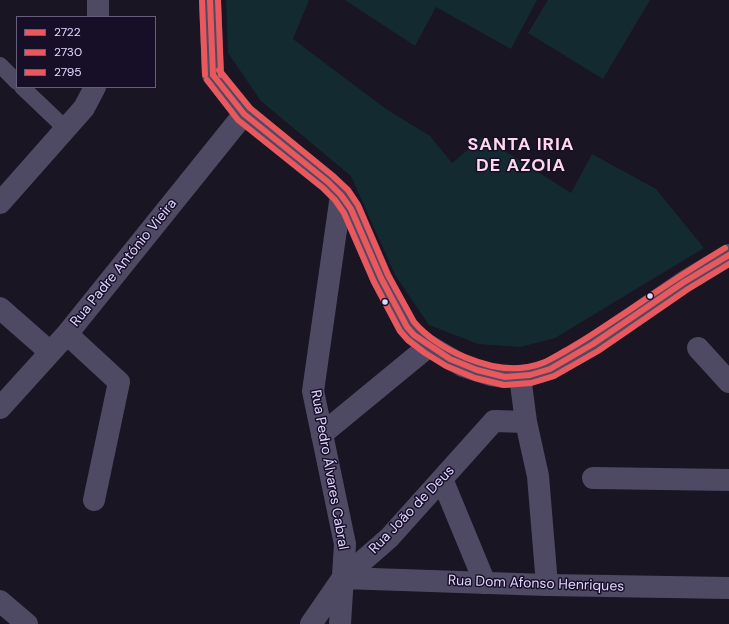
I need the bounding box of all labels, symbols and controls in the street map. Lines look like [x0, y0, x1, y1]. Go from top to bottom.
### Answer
legend [16, 16, 156, 88]
text: 2722 [54, 24, 81, 40]
text: 2730 [54, 44, 82, 60]
text: 2795 [54, 64, 82, 80]
district label: SANTA IRIA DE AZOIA [467, 134, 575, 176]
street label: Rua Padre António Vieira [67, 196, 181, 330]
unlabelled marker [645, 291, 655, 301]
unlabelled marker [380, 297, 390, 307]
street label: Rua Pedro Álvares Cabral [307, 389, 351, 551]
street label: Rua João de Deus [366, 463, 458, 557]
street label: Rua Dom Afonso Henriques [447, 573, 625, 595]

